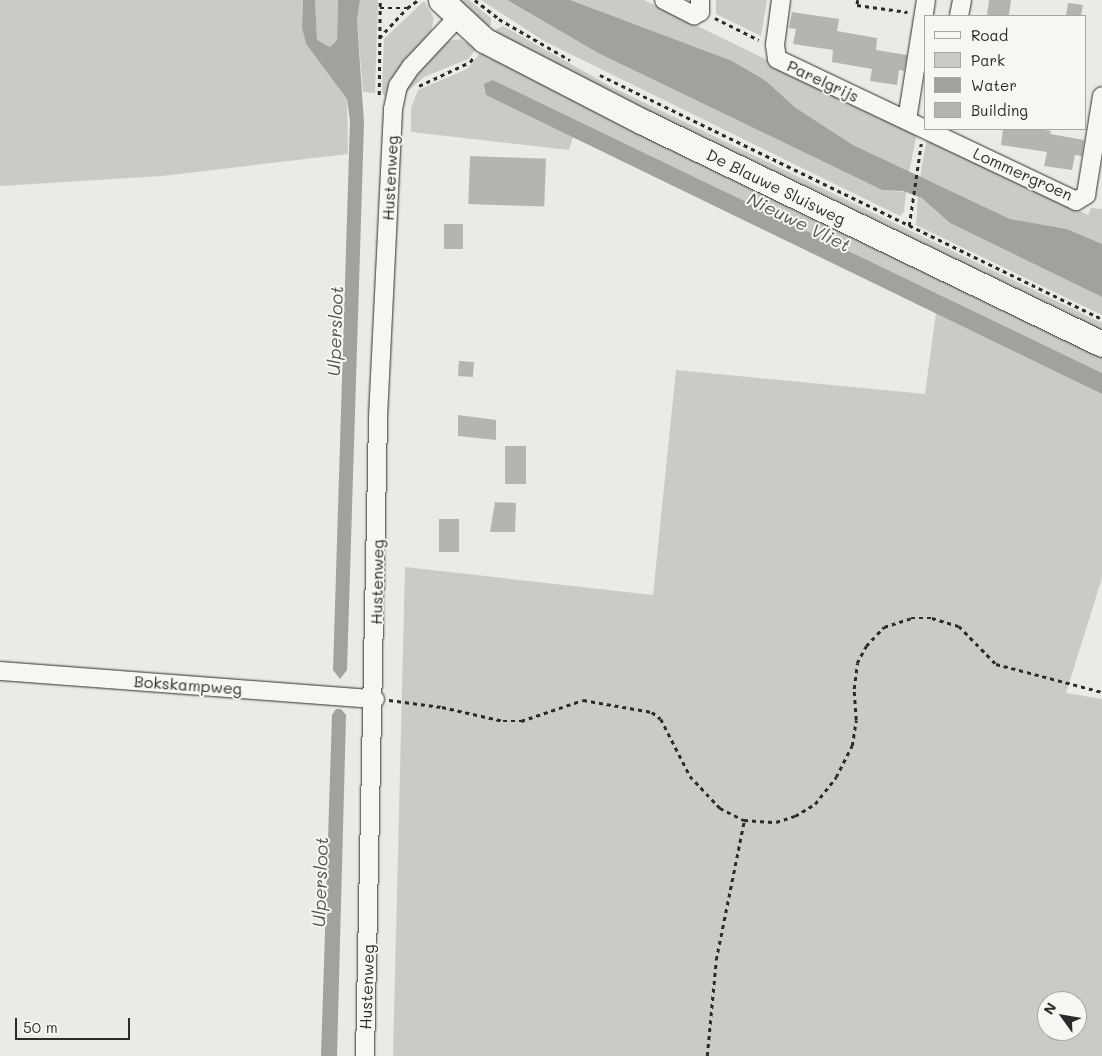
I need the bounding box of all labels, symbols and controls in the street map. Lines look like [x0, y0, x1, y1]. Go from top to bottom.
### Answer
legend [924, 15, 1087, 130]
text: Road [971, 25, 1008, 45]
text: Park [971, 50, 1005, 70]
street label: Parelgrijs [784, 56, 862, 106]
text: Water [971, 75, 1017, 95]
text: Building [971, 100, 1028, 120]
street label: Hustenweg [378, 135, 402, 221]
street label: Lommergroen [970, 143, 1076, 205]
street label: De Blauwe Sluisweg [703, 145, 849, 229]
water label: Nieuwe Vliet [744, 188, 854, 256]
water label: Ulpersloot [323, 285, 347, 377]
street label: Hustenweg [367, 539, 387, 625]
street label: Bokskampweg [133, 672, 243, 698]
water label: Ulpersloot [308, 836, 332, 928]
street label: Hustenweg [356, 944, 378, 1030]
north arrow [1037, 991, 1087, 1041]
text: N [1039, 999, 1061, 1018]
scale bar [18, 1008, 132, 1040]
text: 50 m [23, 1017, 58, 1037]

